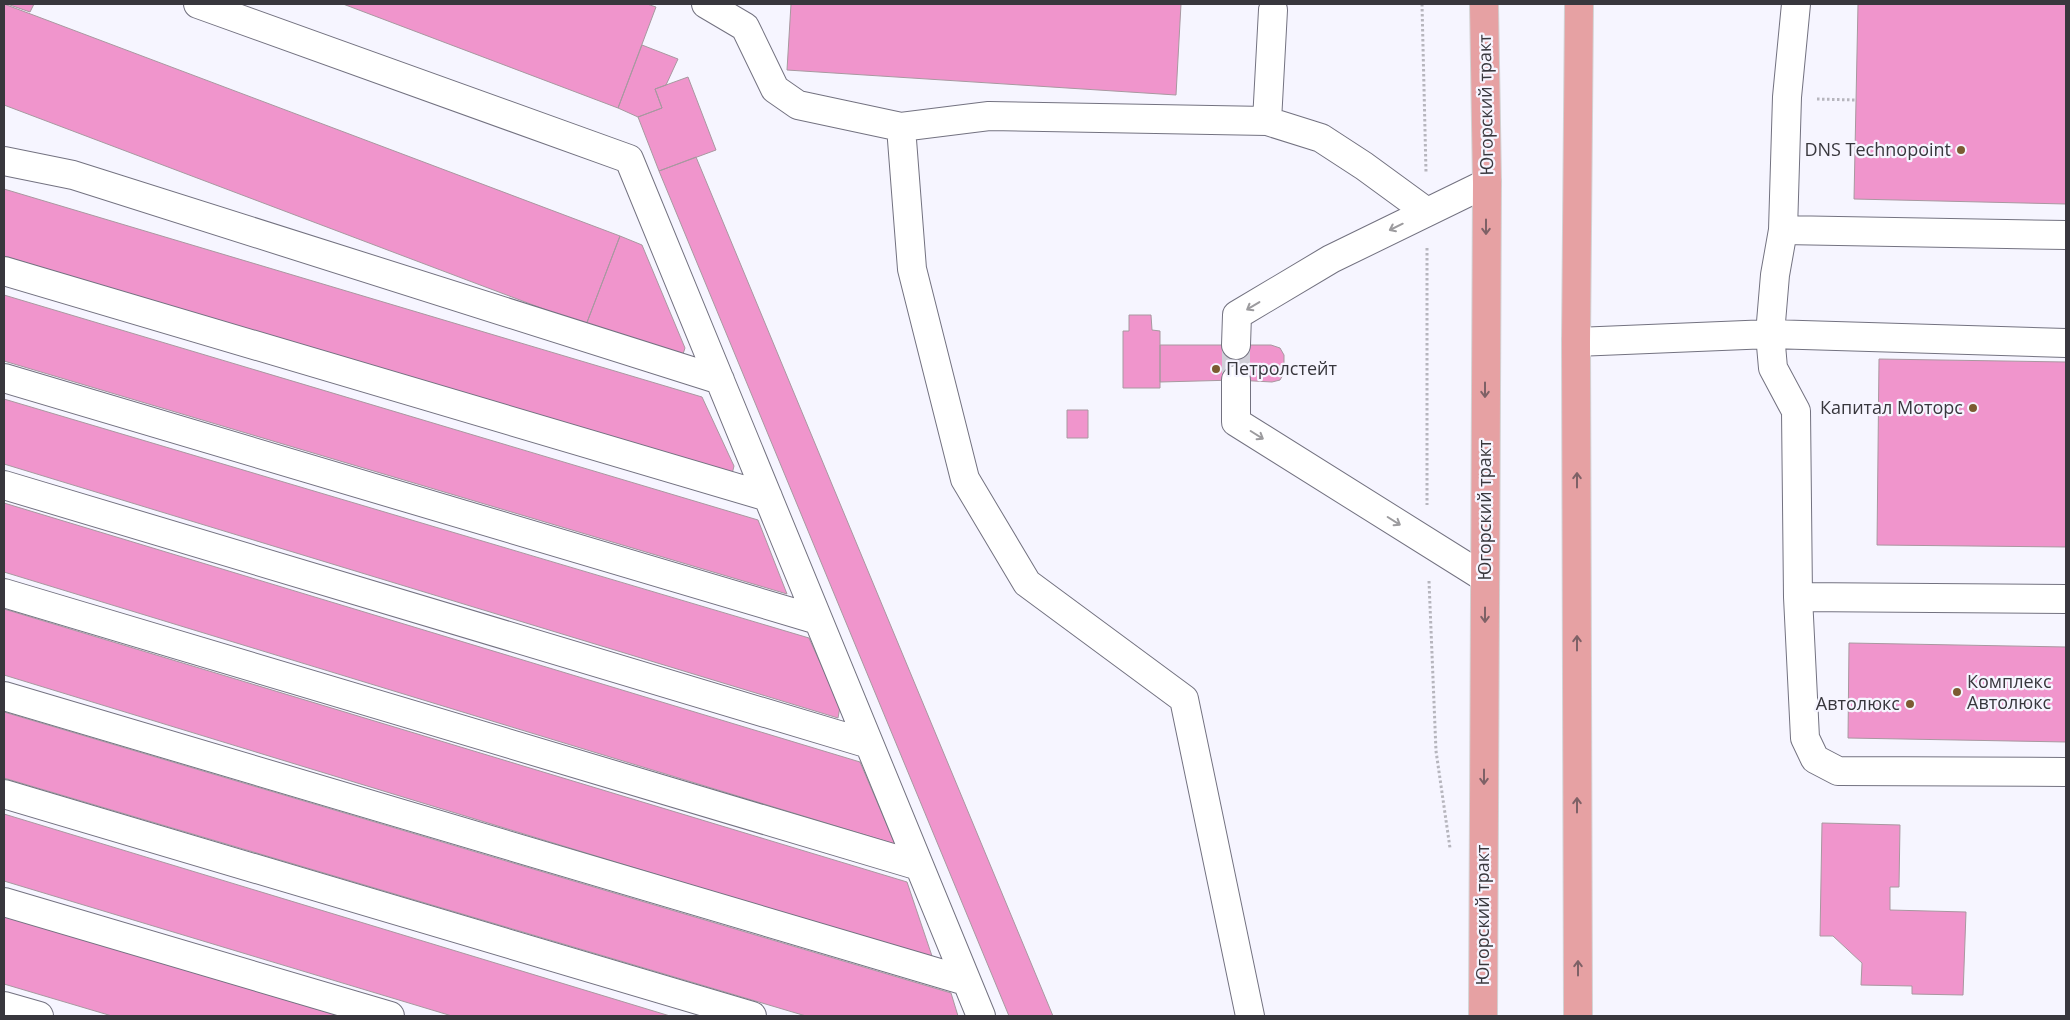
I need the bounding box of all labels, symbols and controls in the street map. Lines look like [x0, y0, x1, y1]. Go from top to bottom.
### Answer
street label: Югорский тракт [1472, 34, 1498, 176]
place label: DNS Technopoint [1804, 137, 1951, 161]
marker: DNS Technopoint [1955, 144, 1967, 156]
one-way arrow [1481, 219, 1491, 235]
one-way arrow [1389, 223, 1404, 233]
one-way arrow [1247, 301, 1261, 311]
place label: Петролстейт [1226, 356, 1337, 380]
marker: Петролстейт [1210, 363, 1222, 375]
one-way arrow [1480, 382, 1490, 398]
place label: Капитал Моторс [1820, 395, 1963, 419]
marker: Капитал Моторс [1967, 402, 1979, 414]
one-way arrow [1249, 430, 1263, 440]
street label: Югорский тракт [1472, 439, 1496, 581]
one-way arrow [1572, 472, 1582, 488]
one-way arrow [1387, 516, 1401, 526]
one-way arrow [1480, 607, 1489, 623]
one-way arrow [1572, 635, 1582, 651]
place label: Комплекс Автолюкс [1967, 669, 2052, 714]
marker: Комплекс Автолюкс [1951, 686, 1963, 698]
place label: Автолюкс [1816, 691, 1900, 715]
marker: Автолюкс [1904, 698, 1916, 710]
one-way arrow [1479, 769, 1489, 785]
one-way arrow [1572, 797, 1582, 814]
street label: Югорский тракт [1470, 844, 1494, 986]
one-way arrow [1573, 960, 1583, 976]

